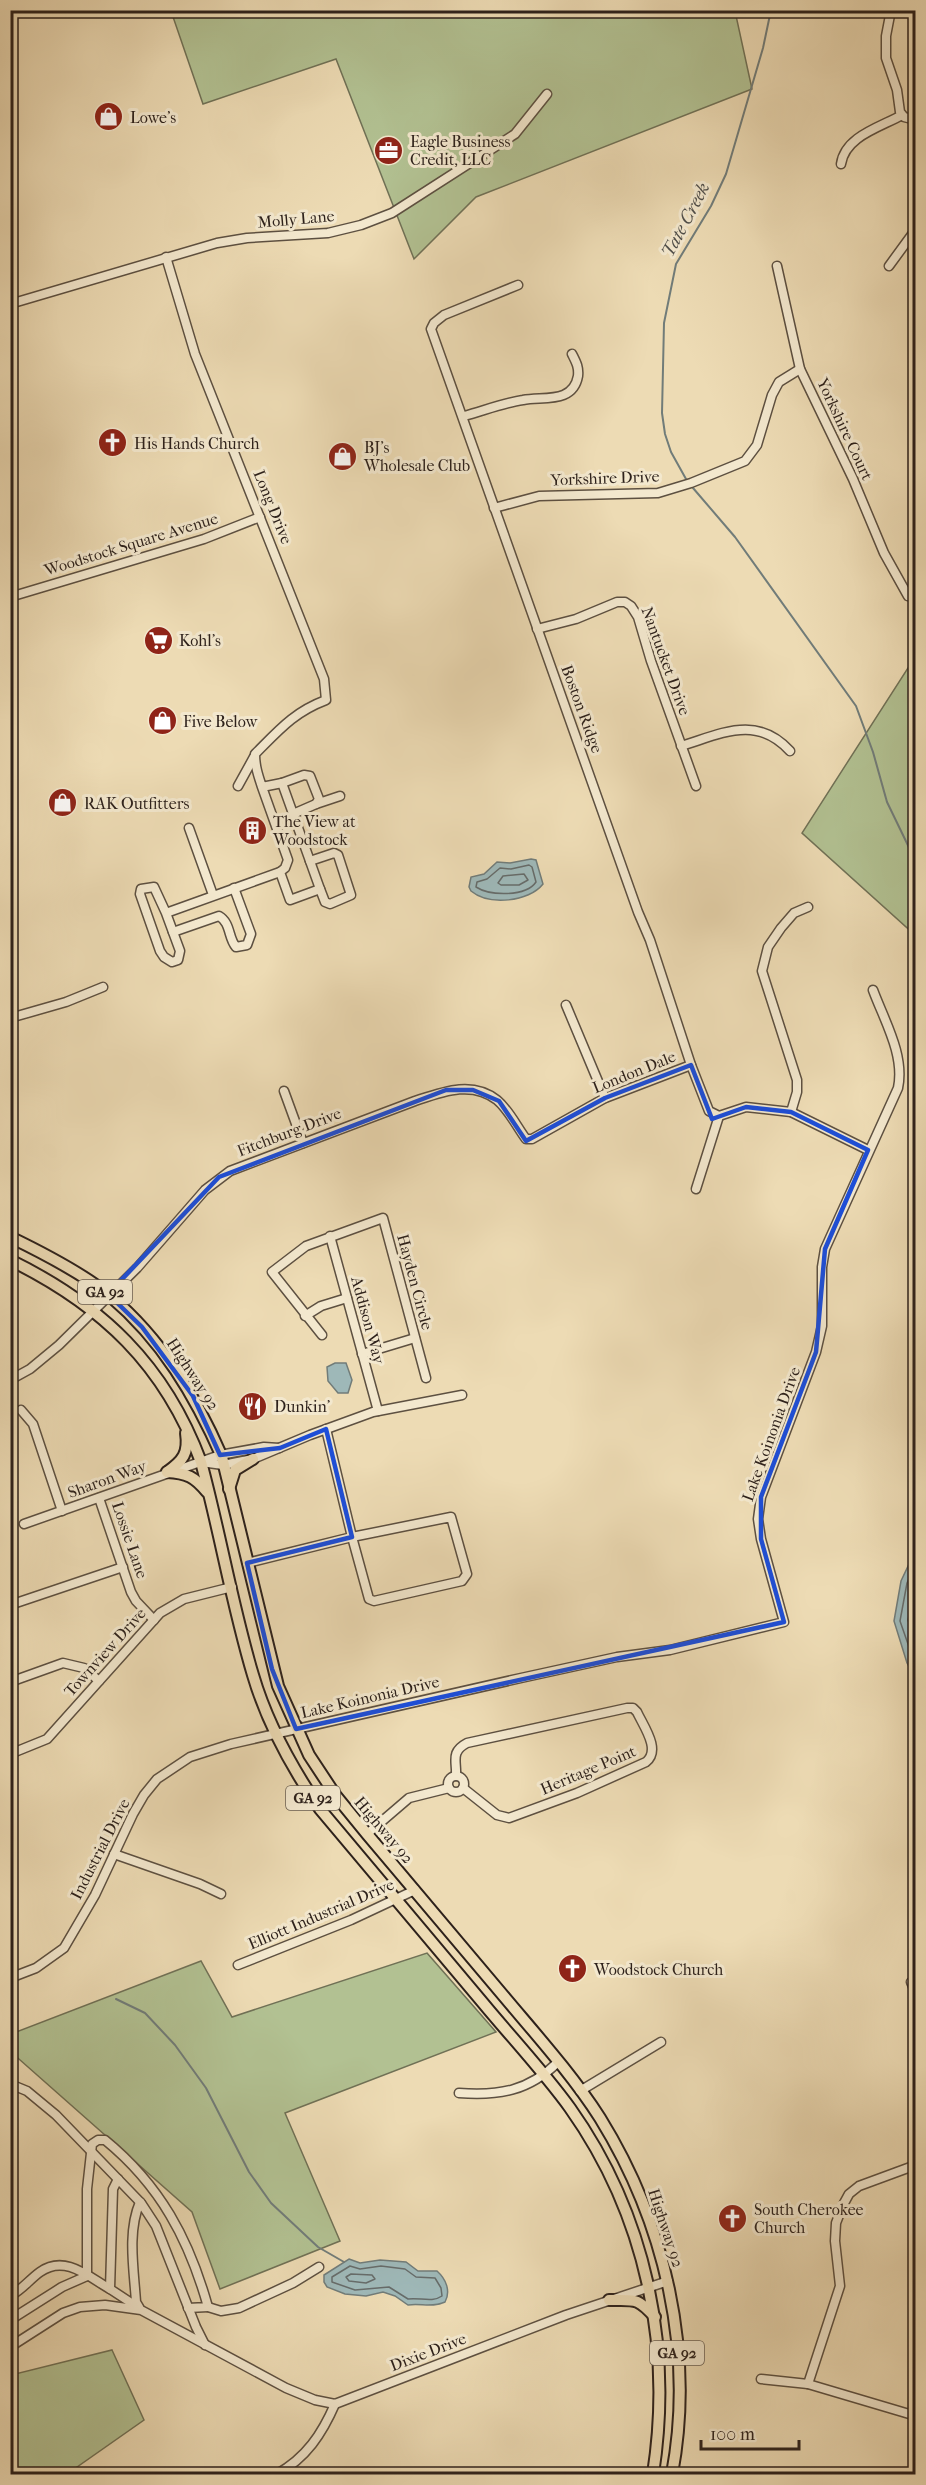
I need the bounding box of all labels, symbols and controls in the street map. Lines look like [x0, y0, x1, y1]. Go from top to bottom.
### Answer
shop icon: Lowe's [93, 101, 125, 133]
place label: Lowe's [130, 108, 176, 127]
place label: Eagle Business Credit, LLC [410, 132, 510, 169]
office icon: Eagle Business Credit, LLC [373, 134, 405, 166]
water label: Tate Creek [658, 179, 714, 261]
street label: Molly Lane [257, 206, 335, 232]
street label: Yorkshire Court [813, 374, 877, 483]
church icon: His Hands Church [97, 427, 129, 459]
place label: His Hands Church [134, 434, 259, 453]
place label: BJ's Wholesale Club [363, 438, 470, 475]
shop icon: BJ's Wholesale Club [327, 440, 359, 472]
street label: Long Drive [250, 467, 296, 547]
street label: Yorkshire Drive [549, 467, 660, 489]
street label: Woodstock Square Avenue [41, 508, 220, 580]
street label: Nantucket Drive [638, 604, 694, 718]
supermarket icon: Kohl's [142, 624, 174, 656]
place label: Kohl's [179, 631, 221, 650]
street label: Boston Ridge [557, 662, 607, 756]
shop icon: Five Below [146, 705, 178, 737]
place label: Five Below [183, 712, 258, 731]
shop icon: RAK Outfitters [47, 787, 79, 819]
place label: RAK Outfitters [84, 794, 189, 813]
place label: The View at Woodstock [272, 812, 356, 849]
building icon: The View at Woodstock [236, 814, 268, 846]
street label: London Dale [590, 1047, 679, 1097]
street label: Fitchburg Drive [234, 1103, 344, 1161]
street label: Hayden Circle [393, 1232, 437, 1332]
street label: Addison Way [347, 1273, 389, 1366]
road number: GA 92 [78, 1280, 132, 1304]
street label: Highway 92 [163, 1334, 223, 1414]
street label: Lake Koinonia Drive [738, 1364, 804, 1504]
restaurant icon: Dunkin' [237, 1390, 269, 1422]
place label: Dunkin' [274, 1397, 330, 1416]
street label: Sharon Way [65, 1456, 149, 1502]
street label: Lossie Lane [108, 1499, 152, 1581]
street label: Townview Drive [60, 1604, 150, 1700]
street label: Lake Koinonia Drive [299, 1672, 441, 1722]
street label: Heritage Point [537, 1741, 639, 1799]
road number: GA 92 [286, 1786, 340, 1810]
street label: Highway 92 [350, 1792, 418, 1868]
street label: Industrial Drive [66, 1795, 134, 1903]
street label: Elliott Industrial Drive [245, 1875, 397, 1953]
church icon: Woodstock Church [557, 1953, 589, 1985]
place label: Woodstock Church [593, 1960, 723, 1979]
street label: Highway 92 [644, 2186, 688, 2270]
place label: South Cherokee Church [754, 2200, 864, 2237]
church icon: South Cherokee Church [717, 2202, 749, 2234]
street label: Dixie Drive [387, 2329, 469, 2375]
road number: GA 92 [650, 2341, 704, 2365]
scale bar [701, 2413, 798, 2451]
text: 100 m [710, 2424, 755, 2445]

